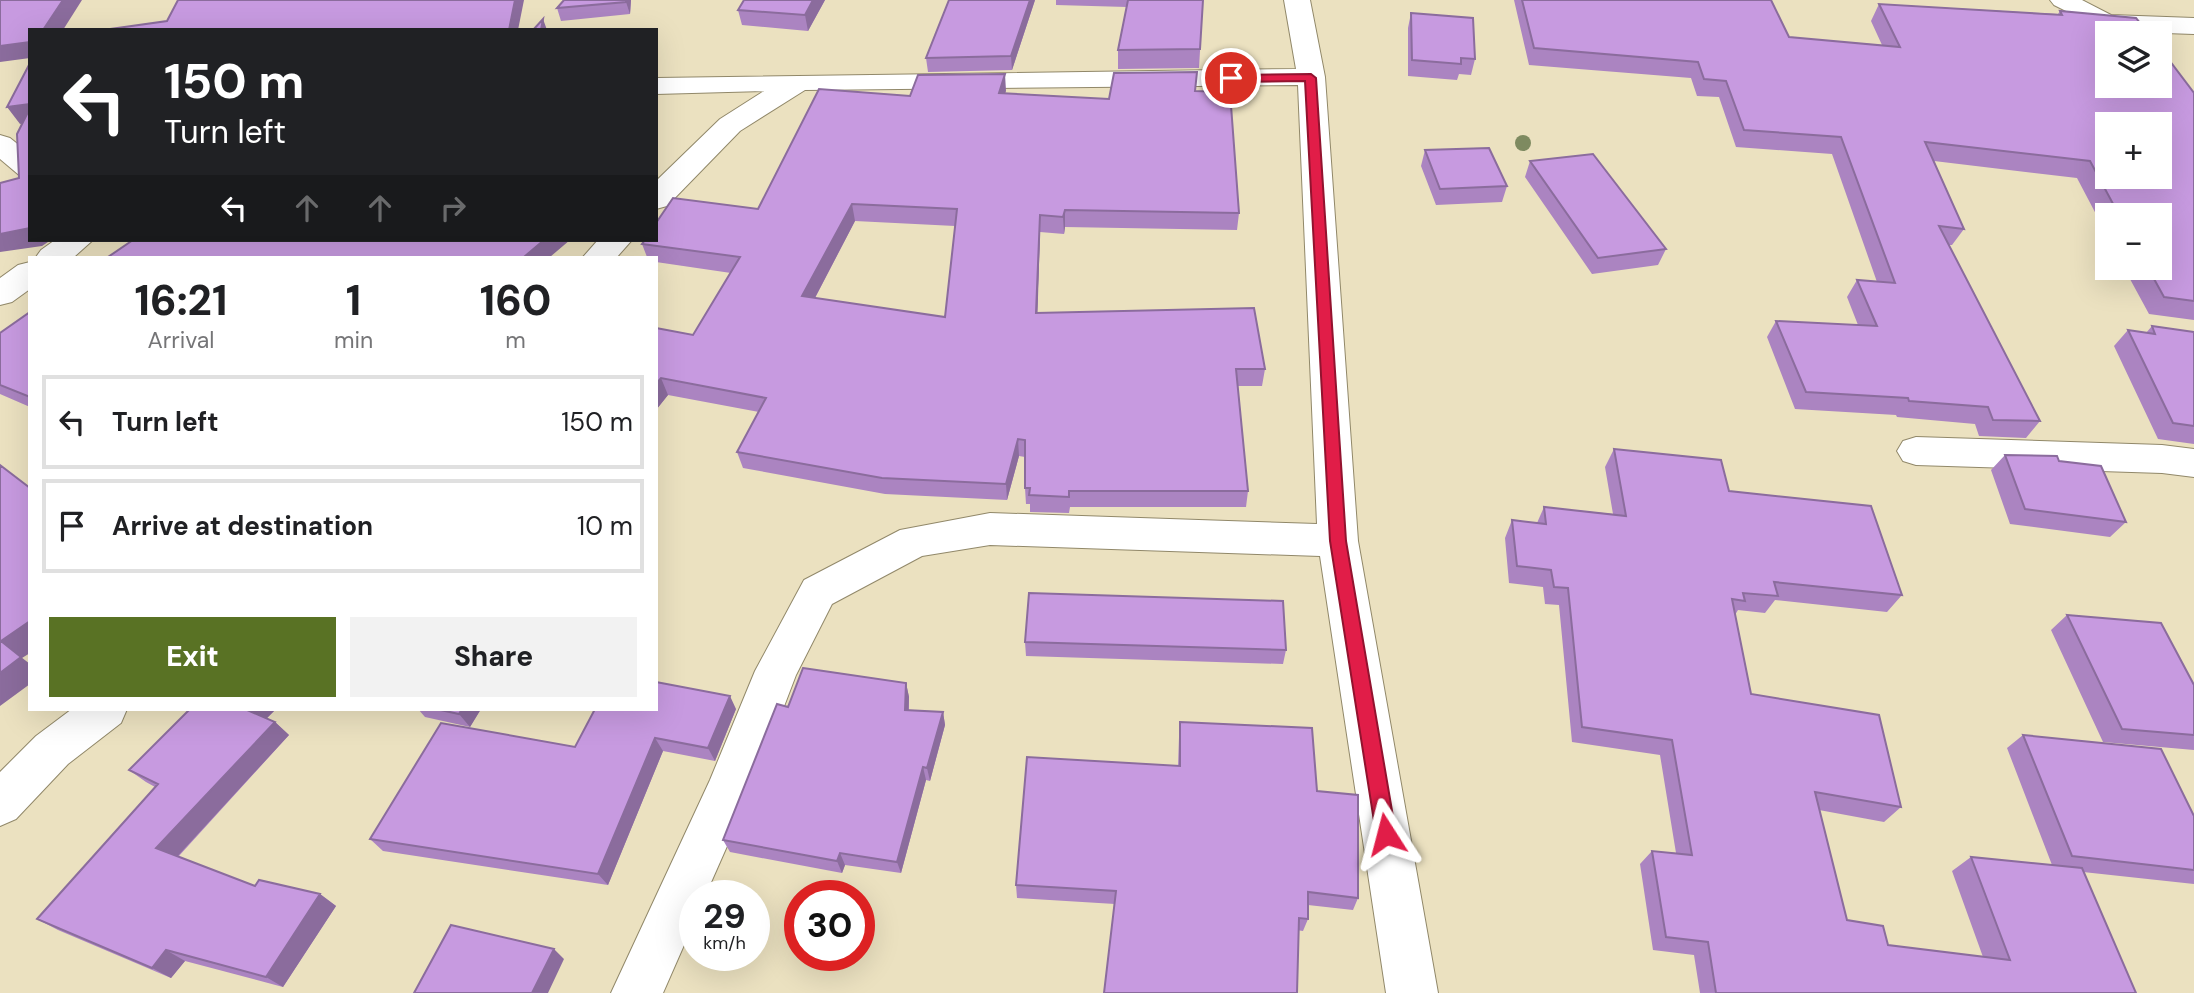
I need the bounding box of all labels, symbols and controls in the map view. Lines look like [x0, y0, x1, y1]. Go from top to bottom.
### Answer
map controls [2095, 21, 2172, 280]
button: layers [2095, 21, 2172, 98]
pin [1201, 48, 1261, 108]
text: 150 m [164, 49, 304, 113]
icon: left [49, 56, 140, 147]
icon: arrive [1212, 59, 1250, 97]
text: Turn left [164, 111, 286, 153]
button: + [2095, 112, 2172, 189]
icon: left [215, 189, 253, 227]
icon: ahead [288, 189, 326, 227]
icon: ahead [361, 189, 399, 227]
icon: right [434, 189, 472, 227]
button: − [2095, 203, 2172, 280]
text: 16:21 [135, 273, 227, 328]
text: 1 [346, 273, 361, 328]
text: 160 [480, 273, 551, 328]
text: Arrival [147, 325, 214, 355]
text: min [334, 325, 373, 355]
text: m [505, 325, 526, 355]
icon: left [53, 403, 91, 441]
text: Turn left [112, 405, 219, 439]
text: 150 m [561, 405, 633, 439]
icon: arrive [53, 507, 91, 545]
text: Arrive at destination [112, 509, 373, 543]
text: 10 m [577, 509, 633, 543]
button: Exit [49, 617, 336, 697]
button: Share [350, 617, 637, 697]
position arrow [1349, 797, 1423, 871]
speed limit sign: 30 [784, 880, 875, 971]
text: 29 [703, 893, 746, 939]
text: km/h [703, 931, 746, 955]

